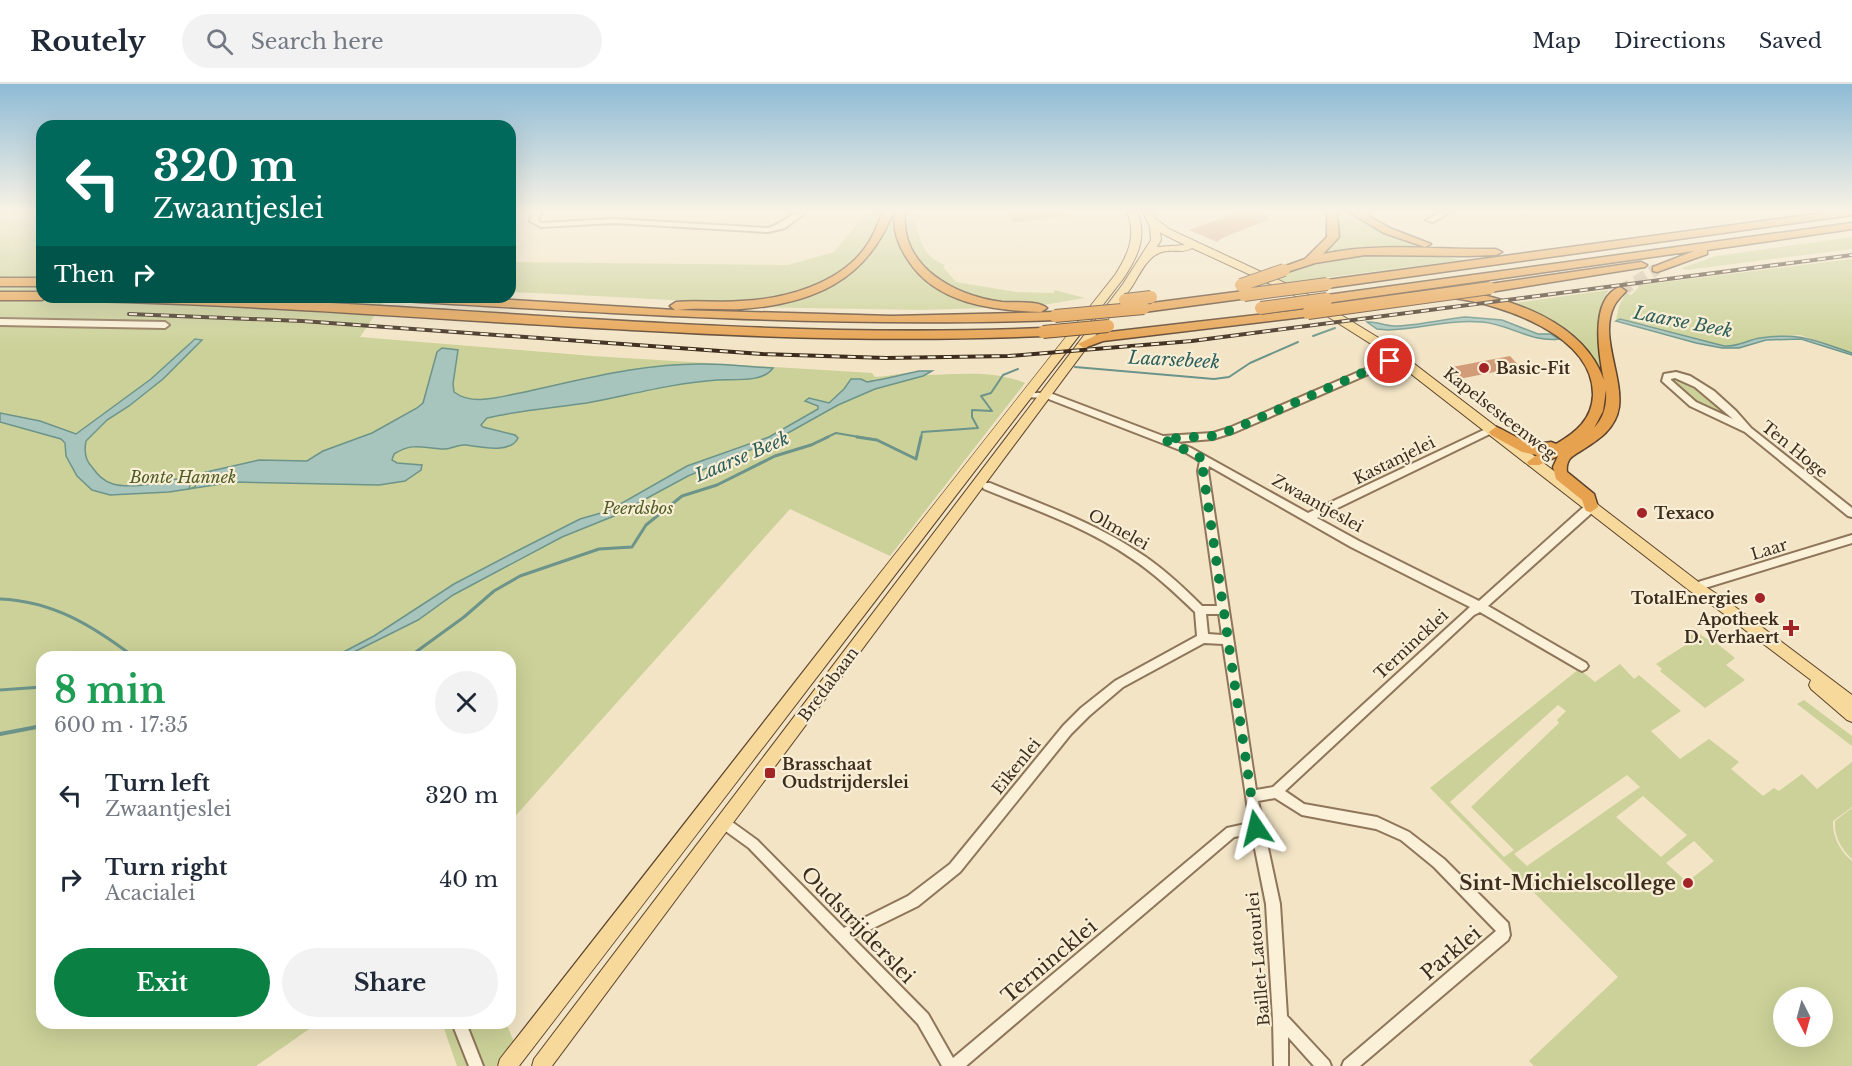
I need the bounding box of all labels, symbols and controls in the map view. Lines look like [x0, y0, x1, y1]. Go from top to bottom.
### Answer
search box [182, 14, 602, 68]
text: Routely [30, 24, 146, 59]
icon: search [203, 25, 236, 58]
text: Search here [251, 28, 384, 55]
text: Map [1532, 28, 1581, 54]
text: Directions [1614, 28, 1726, 54]
text: Saved [1759, 28, 1822, 54]
text: 320 m [153, 140, 296, 192]
icon: left [54, 144, 132, 222]
text: Zwaantjeslei [153, 192, 324, 225]
icon: right [127, 258, 160, 291]
text: Then [54, 261, 115, 288]
water label: Laarse Beek [1631, 301, 1734, 342]
pin [1364, 335, 1415, 386]
icon: arrive [1373, 344, 1406, 377]
water label: Laarsebeek [1127, 347, 1220, 373]
place label: Basic-Fit [1496, 358, 1571, 378]
marker: Basic-Fit [1477, 361, 1491, 375]
street label: Kapelsesteenweg [1440, 363, 1561, 463]
street label: Ten Hoge [1758, 416, 1832, 482]
water label: Laarse Beek [691, 427, 792, 487]
street label: Kastanjelei [1350, 431, 1439, 488]
park label: Bonte Hannek [129, 467, 236, 487]
street label: Zwaantjeslei [1269, 470, 1368, 537]
park label: Peerdsbos [602, 498, 673, 518]
place label: Texaco [1654, 503, 1714, 523]
street label: Olmelei [1085, 504, 1153, 554]
marker: Texaco [1635, 506, 1649, 520]
street label: Laar [1748, 534, 1790, 564]
place label: TotalEnergies [1631, 588, 1748, 608]
marker: TotalEnergies [1753, 591, 1767, 605]
street label: Ternincklei [1370, 604, 1452, 683]
place label: Apotheek D. Verhaert [1684, 609, 1780, 647]
marker: Apotheek D. Verhaert [1784, 621, 1798, 635]
street label: Bredabaan [794, 643, 862, 725]
text: 8 min [54, 668, 165, 713]
button: close [435, 671, 498, 734]
text: 600 m · 17:35 [54, 713, 188, 737]
street label: Eikenlei [987, 734, 1045, 798]
place label: Brasschaat Oudstrijderslei [782, 754, 909, 792]
marker: Brasschaat Oudstrijderslei [763, 766, 777, 780]
text: Turn left [105, 770, 210, 797]
icon: left [54, 779, 87, 812]
text: 320 m [425, 782, 498, 809]
position arrow [1224, 796, 1288, 860]
text: Zwaantjeslei [105, 797, 231, 821]
text: Turn right [105, 854, 227, 881]
street label: Oudstrijderslei [796, 862, 920, 989]
icon: right [54, 863, 87, 896]
text: 40 m [440, 866, 498, 893]
place label: Sint-Michielscollege [1459, 871, 1676, 895]
marker: Sint-Michielscollege [1681, 876, 1695, 890]
text: Acacialei [105, 881, 195, 905]
street label: Baillet-Latourlei [1242, 891, 1274, 1027]
street label: Ternincklei [996, 914, 1102, 1008]
street label: Parklei [1416, 921, 1486, 985]
button: Exit [54, 948, 270, 1017]
button: Share [282, 948, 498, 1017]
north arrow [1773, 987, 1833, 1047]
map controls [1773, 987, 1833, 1047]

